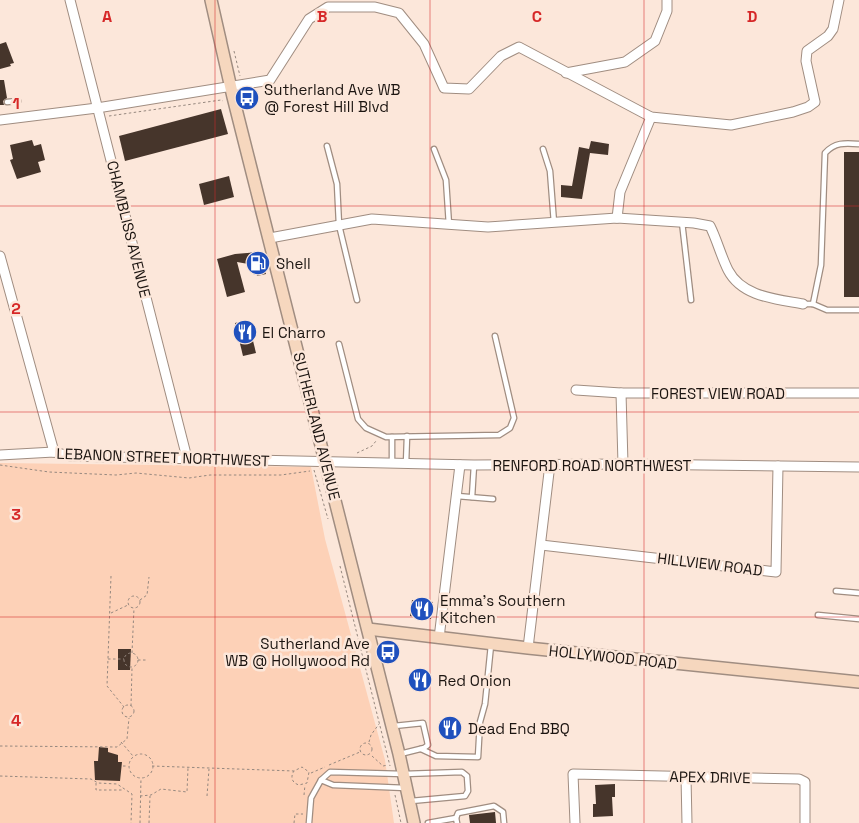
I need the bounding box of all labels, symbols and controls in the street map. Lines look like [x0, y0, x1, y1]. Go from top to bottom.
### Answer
text: A [102, 6, 112, 27]
text: B [317, 6, 327, 27]
text: C [532, 6, 542, 27]
text: D [747, 6, 757, 27]
place label: Sutherland Ave WB @ Forest Hill Blvd [264, 80, 401, 116]
bus stop icon: Sutherland Ave WB @ Forest Hill Blvd [234, 85, 260, 111]
text: 1 [12, 93, 20, 114]
street label: CHAMBLISS AVENUE [103, 159, 155, 299]
fuel station icon: Shell [245, 250, 271, 276]
place label: Shell [276, 254, 311, 273]
text: 2 [11, 298, 21, 319]
restaurant icon: El Charro [232, 319, 258, 345]
place label: El Charro [262, 323, 326, 342]
street label: SUTHERLAND AVENUE [289, 350, 345, 502]
street label: FOREST VIEW ROAD [651, 384, 785, 403]
street label: LEBANON STREET NORTHWEST [56, 444, 270, 470]
street label: RENFORD ROAD NORTHWEST [493, 456, 692, 475]
text: 3 [11, 504, 21, 525]
street label: HILLVIEW ROAD [656, 548, 764, 580]
place label: Emma's Southern Kitchen [440, 591, 565, 627]
restaurant icon: Emma's Southern Kitchen [409, 596, 435, 622]
place label: Sutherland Ave WB @ Hollywood Rd [225, 634, 370, 670]
bus stop icon: Sutherland Ave WB @ Hollywood Rd [375, 639, 401, 665]
street label: HOLLYWOOD ROAD [548, 641, 678, 673]
restaurant icon: Red Onion [407, 667, 433, 693]
place label: Red Onion [438, 671, 511, 690]
text: 4 [11, 710, 21, 731]
restaurant icon: Dead End BBQ [437, 715, 463, 741]
place label: Dead End BBQ [468, 719, 570, 738]
street label: APEX DRIVE [669, 767, 751, 787]

